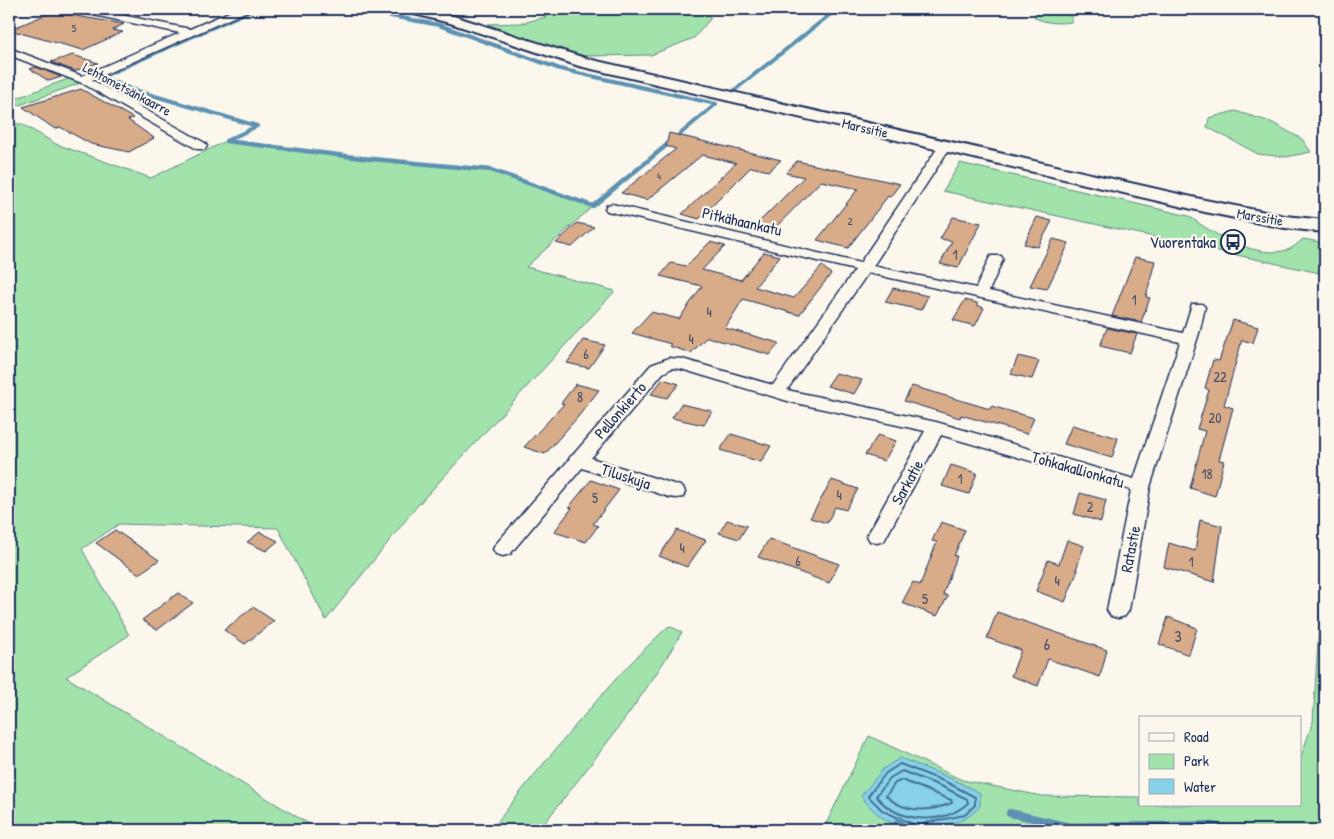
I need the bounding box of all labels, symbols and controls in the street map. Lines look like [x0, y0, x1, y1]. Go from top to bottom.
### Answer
house number: 5 [72, 21, 77, 35]
street label: Lehtometsänkaarre [80, 57, 175, 120]
street label: Marssitie [840, 113, 890, 142]
house number: 4 [657, 169, 661, 183]
street label: Pitkähaankatu [700, 201, 785, 241]
street label: Marssitie [1235, 203, 1285, 230]
house number: 2 [847, 214, 853, 228]
bus stop icon: Vuorentaka [1220, 229, 1246, 255]
place label: Vuorentaka [1150, 231, 1216, 253]
house number: 1 [952, 245, 958, 264]
house number: 1 [1131, 290, 1137, 309]
house number: 4 [706, 302, 712, 321]
house number: 4 [688, 329, 694, 348]
house number: 6 [583, 344, 589, 363]
house number: 22 [1213, 367, 1227, 386]
street label: Pellonkierto [589, 376, 651, 443]
house number: 8 [577, 387, 583, 406]
house number: 20 [1209, 408, 1221, 427]
street label: Tohkakallionkatu [1029, 445, 1127, 493]
street label: Sarkatie [886, 455, 929, 508]
street label: Tiluskuja [598, 458, 654, 494]
house number: 18 [1201, 464, 1213, 483]
house number: 1 [957, 469, 963, 488]
house number: 4 [836, 485, 842, 504]
house number: 5 [592, 488, 598, 507]
house number: 2 [1087, 497, 1094, 516]
street label: Ratastie [1115, 523, 1145, 574]
house number: 4 [679, 538, 685, 557]
house number: 6 [795, 551, 801, 570]
house number: 1 [1188, 552, 1194, 571]
house number: 4 [1054, 571, 1060, 590]
house number: 5 [922, 589, 928, 608]
house number: 3 [1174, 625, 1182, 647]
house number: 6 [1044, 633, 1050, 655]
legend [1139, 716, 1302, 806]
text: Road [1184, 726, 1209, 747]
text: Park [1184, 750, 1209, 771]
text: Water [1184, 776, 1216, 797]

